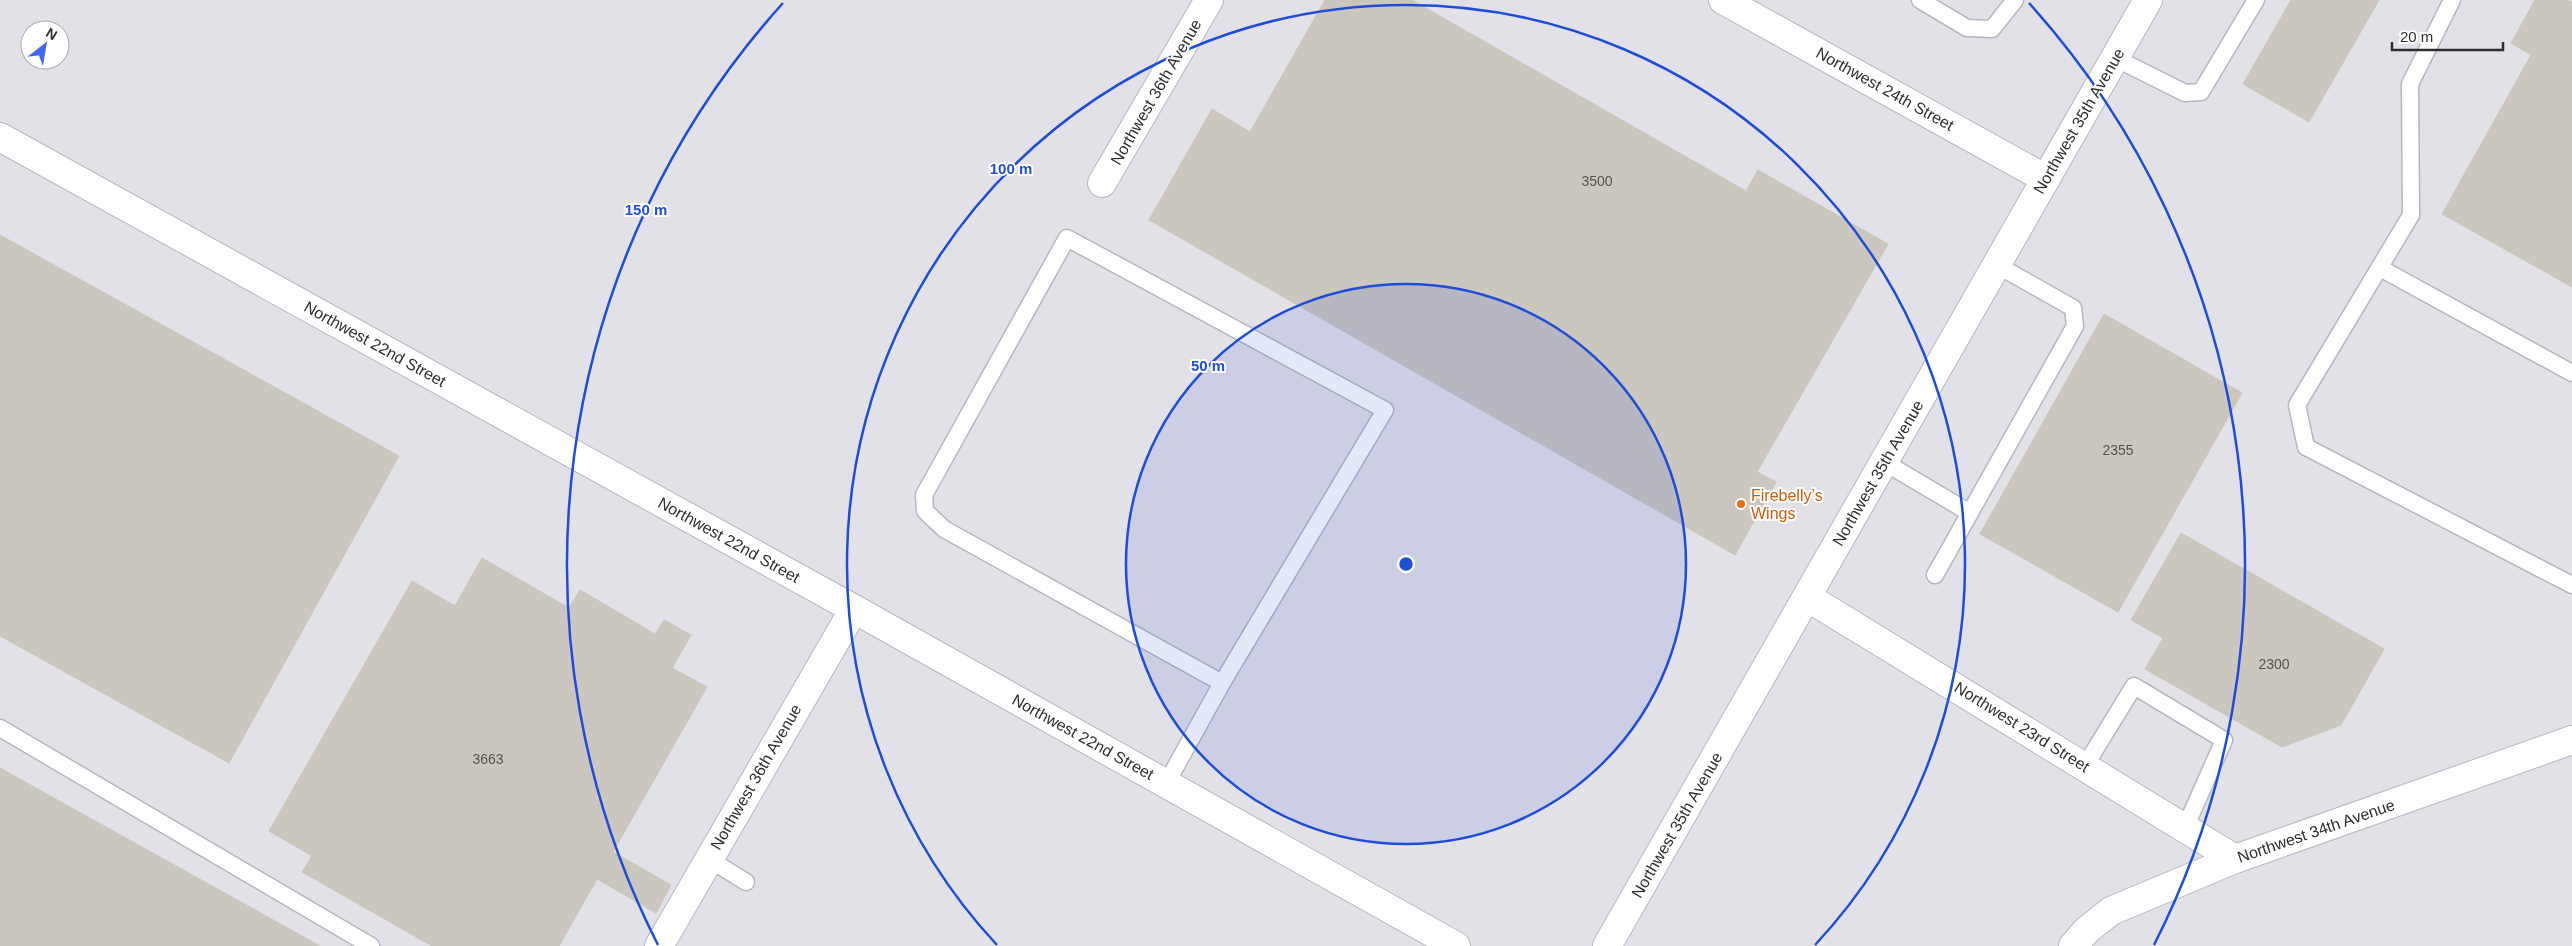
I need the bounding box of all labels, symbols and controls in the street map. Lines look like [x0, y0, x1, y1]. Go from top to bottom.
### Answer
street label: Northwest 36th Avenue [1107, 16, 1205, 168]
north arrow [20, 20, 70, 70]
scale bar [2392, 20, 2503, 52]
text: N [43, 24, 60, 43]
text: 20 m [2400, 28, 2433, 45]
street label: Northwest 24th Street [1813, 44, 1957, 134]
street label: Northwest 35th Avenue [2030, 45, 2128, 197]
text: 100 m [990, 160, 1032, 177]
house number: 3500 [1581, 173, 1613, 189]
text: 150 m [625, 201, 667, 218]
street label: Northwest 22nd Street [301, 298, 449, 390]
text: 50 m [1191, 357, 1225, 374]
street label: Northwest 35th Avenue [1829, 397, 1927, 549]
house number: 2355 [2102, 442, 2134, 458]
place label: Firebelly’s Wings [1751, 487, 1823, 522]
street label: Northwest 22nd Street [655, 494, 803, 586]
marker: Firebelly’s Wings [1735, 498, 1747, 510]
centre of rings [1397, 555, 1415, 573]
house number: 2300 [2258, 656, 2290, 672]
street label: Northwest 23rd Street [1952, 679, 2093, 776]
street label: Northwest 22nd Street [1009, 691, 1157, 783]
street label: Northwest 36th Avenue [707, 701, 805, 853]
street label: Northwest 35th Avenue [1628, 749, 1726, 901]
house number: 3663 [472, 751, 504, 767]
street label: Northwest 34th Avenue [2235, 796, 2397, 866]

